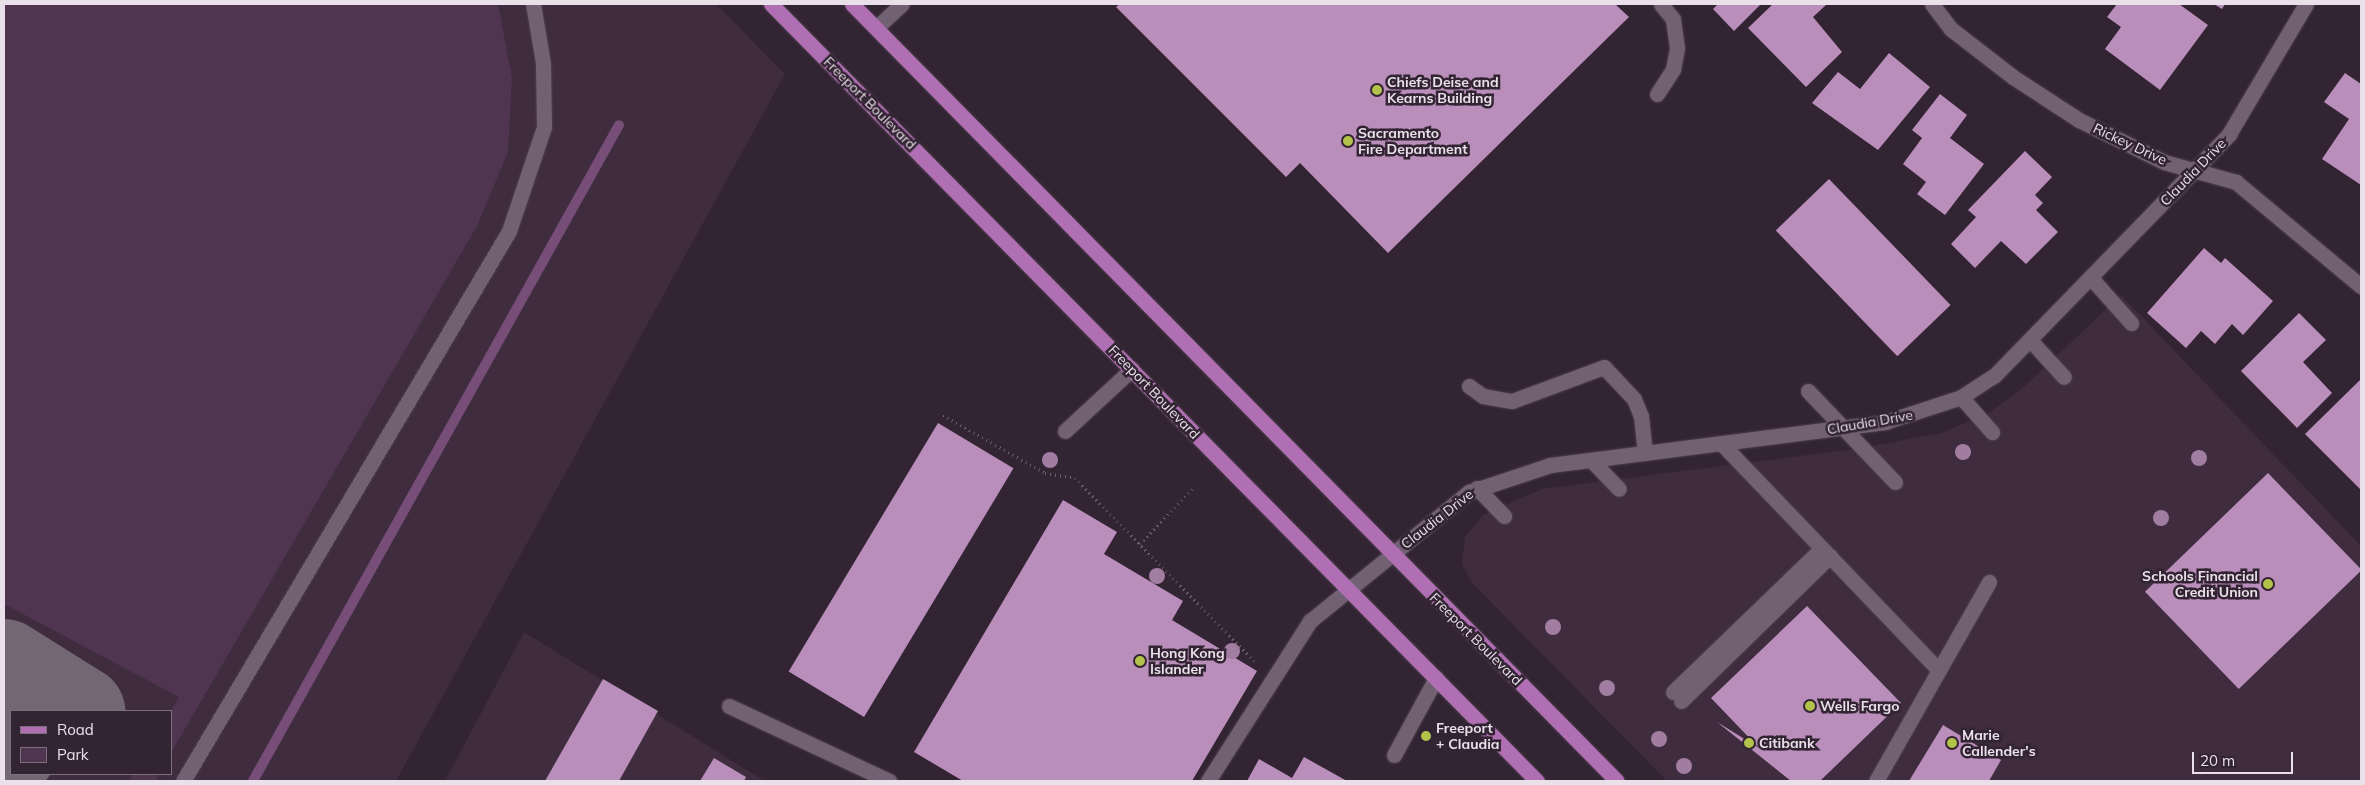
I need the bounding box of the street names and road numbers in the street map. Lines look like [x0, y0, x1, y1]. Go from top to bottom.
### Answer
street label: Freeport Boulevard [820, 53, 920, 153]
street label: Rickey Drive [2090, 120, 2170, 168]
street label: Claudia Drive [2157, 135, 2229, 209]
street label: Freeport Boulevard [1105, 342, 1203, 442]
street label: Claudia Drive [1826, 406, 1914, 438]
street label: Claudia Drive [1398, 486, 1476, 552]
street label: Freeport Boulevard [1426, 589, 1526, 689]

